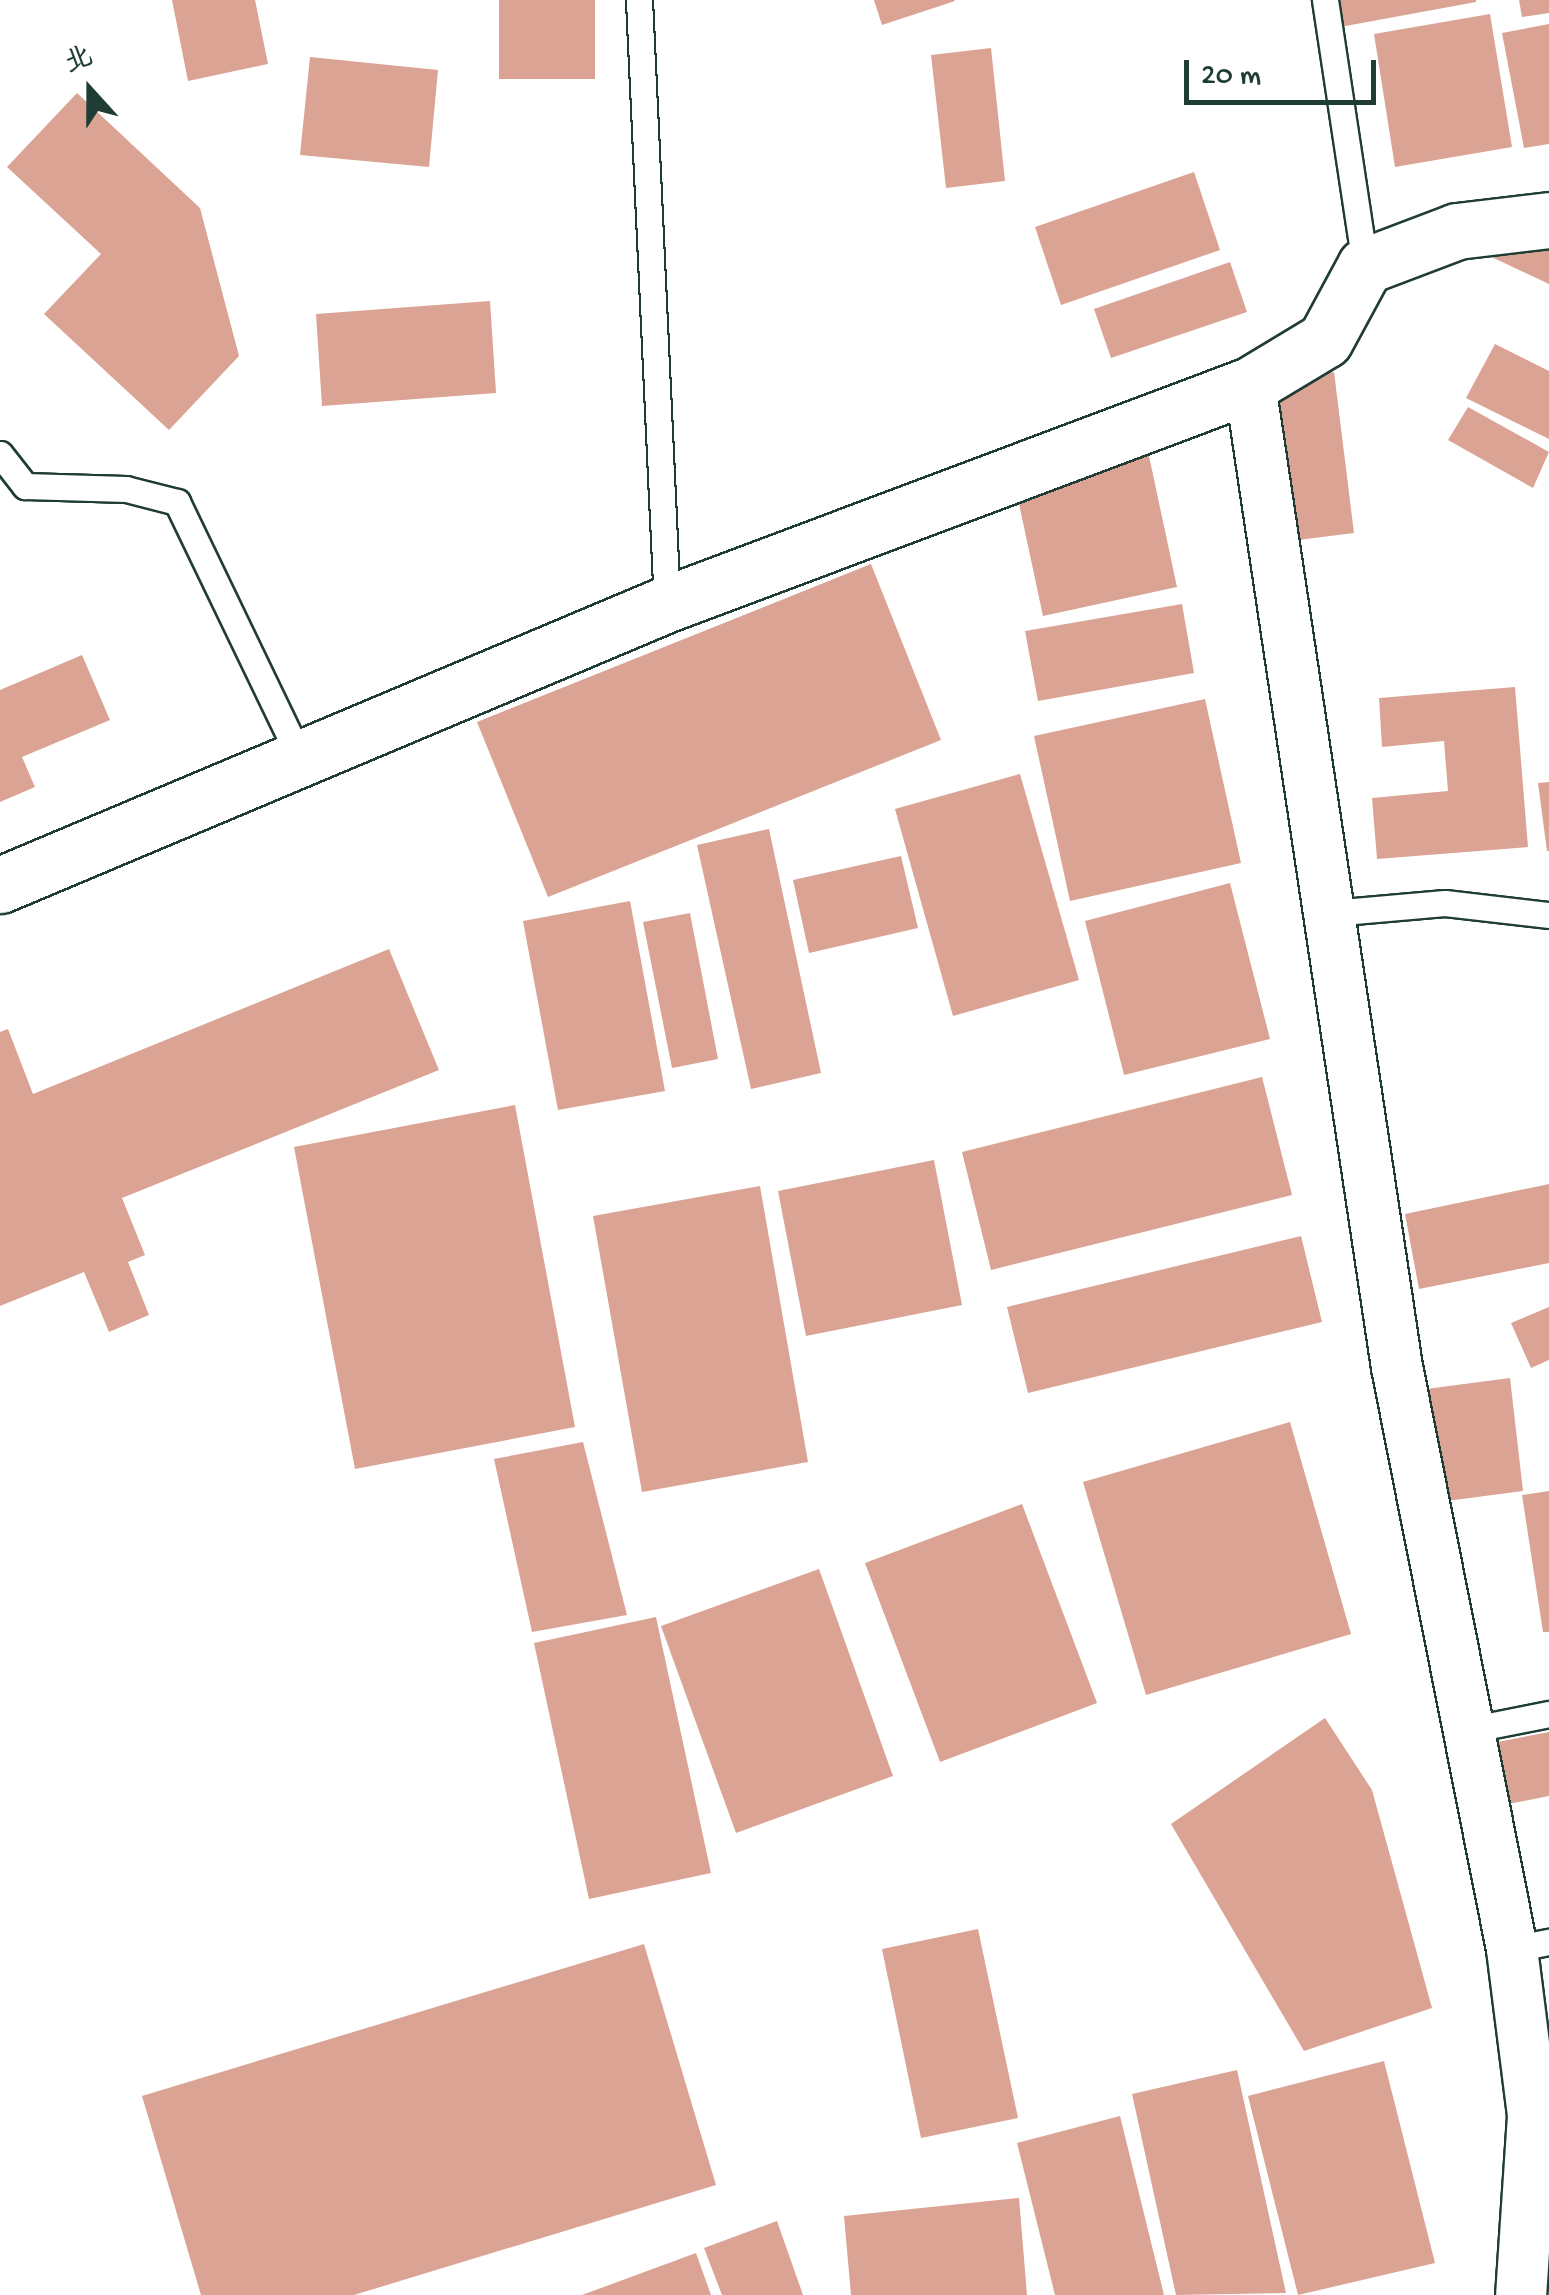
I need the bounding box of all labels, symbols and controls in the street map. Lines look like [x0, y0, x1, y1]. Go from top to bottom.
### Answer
north arrow [40, 40, 140, 140]
scale bar [1189, 40, 1382, 102]
text: 北 [60, 41, 98, 82]
text: 20 m [1201, 60, 1261, 95]

